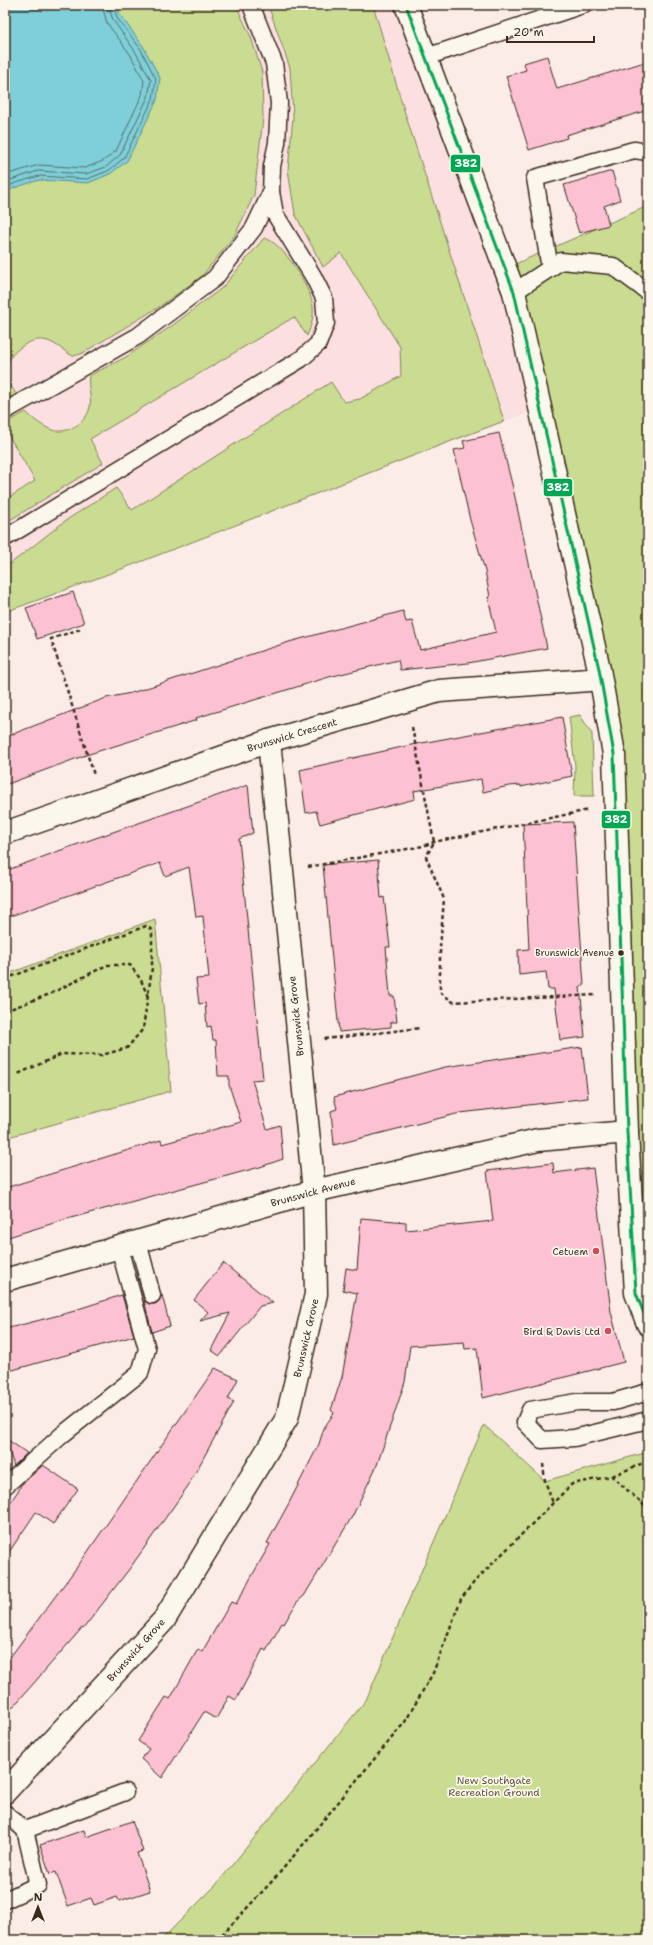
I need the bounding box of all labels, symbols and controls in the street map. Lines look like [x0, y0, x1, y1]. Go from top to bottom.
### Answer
scale bar [507, 18, 594, 44]
text: 20 m [513, 24, 544, 40]
line badge: 382 [450, 154, 481, 173]
text: 382 [455, 156, 478, 171]
line badge: 382 [543, 478, 573, 497]
text: 382 [547, 480, 570, 495]
street label: Brunswick Crescent [246, 715, 338, 755]
line badge: 382 [601, 810, 631, 829]
text: 382 [605, 812, 628, 827]
place label: Brunswick Avenue [535, 947, 614, 959]
marker: Brunswick Avenue [616, 948, 626, 958]
street label: Brunswick Grove [285, 975, 307, 1057]
street label: Brunswick Avenue [269, 1174, 357, 1210]
place label: Cetuem [553, 1245, 588, 1258]
marker: Cetuem [591, 1246, 601, 1256]
street label: Brunswick Grove [291, 1297, 321, 1379]
place label: Bird & Davis Ltd [524, 1325, 601, 1338]
marker: Bird & Davis Ltd [603, 1326, 613, 1336]
street label: Brunswick Grove [104, 1615, 168, 1684]
park label: New Southgate Recreation Ground [448, 1774, 540, 1799]
north arrow [18, 1887, 58, 1927]
text: N [34, 1890, 43, 1905]

